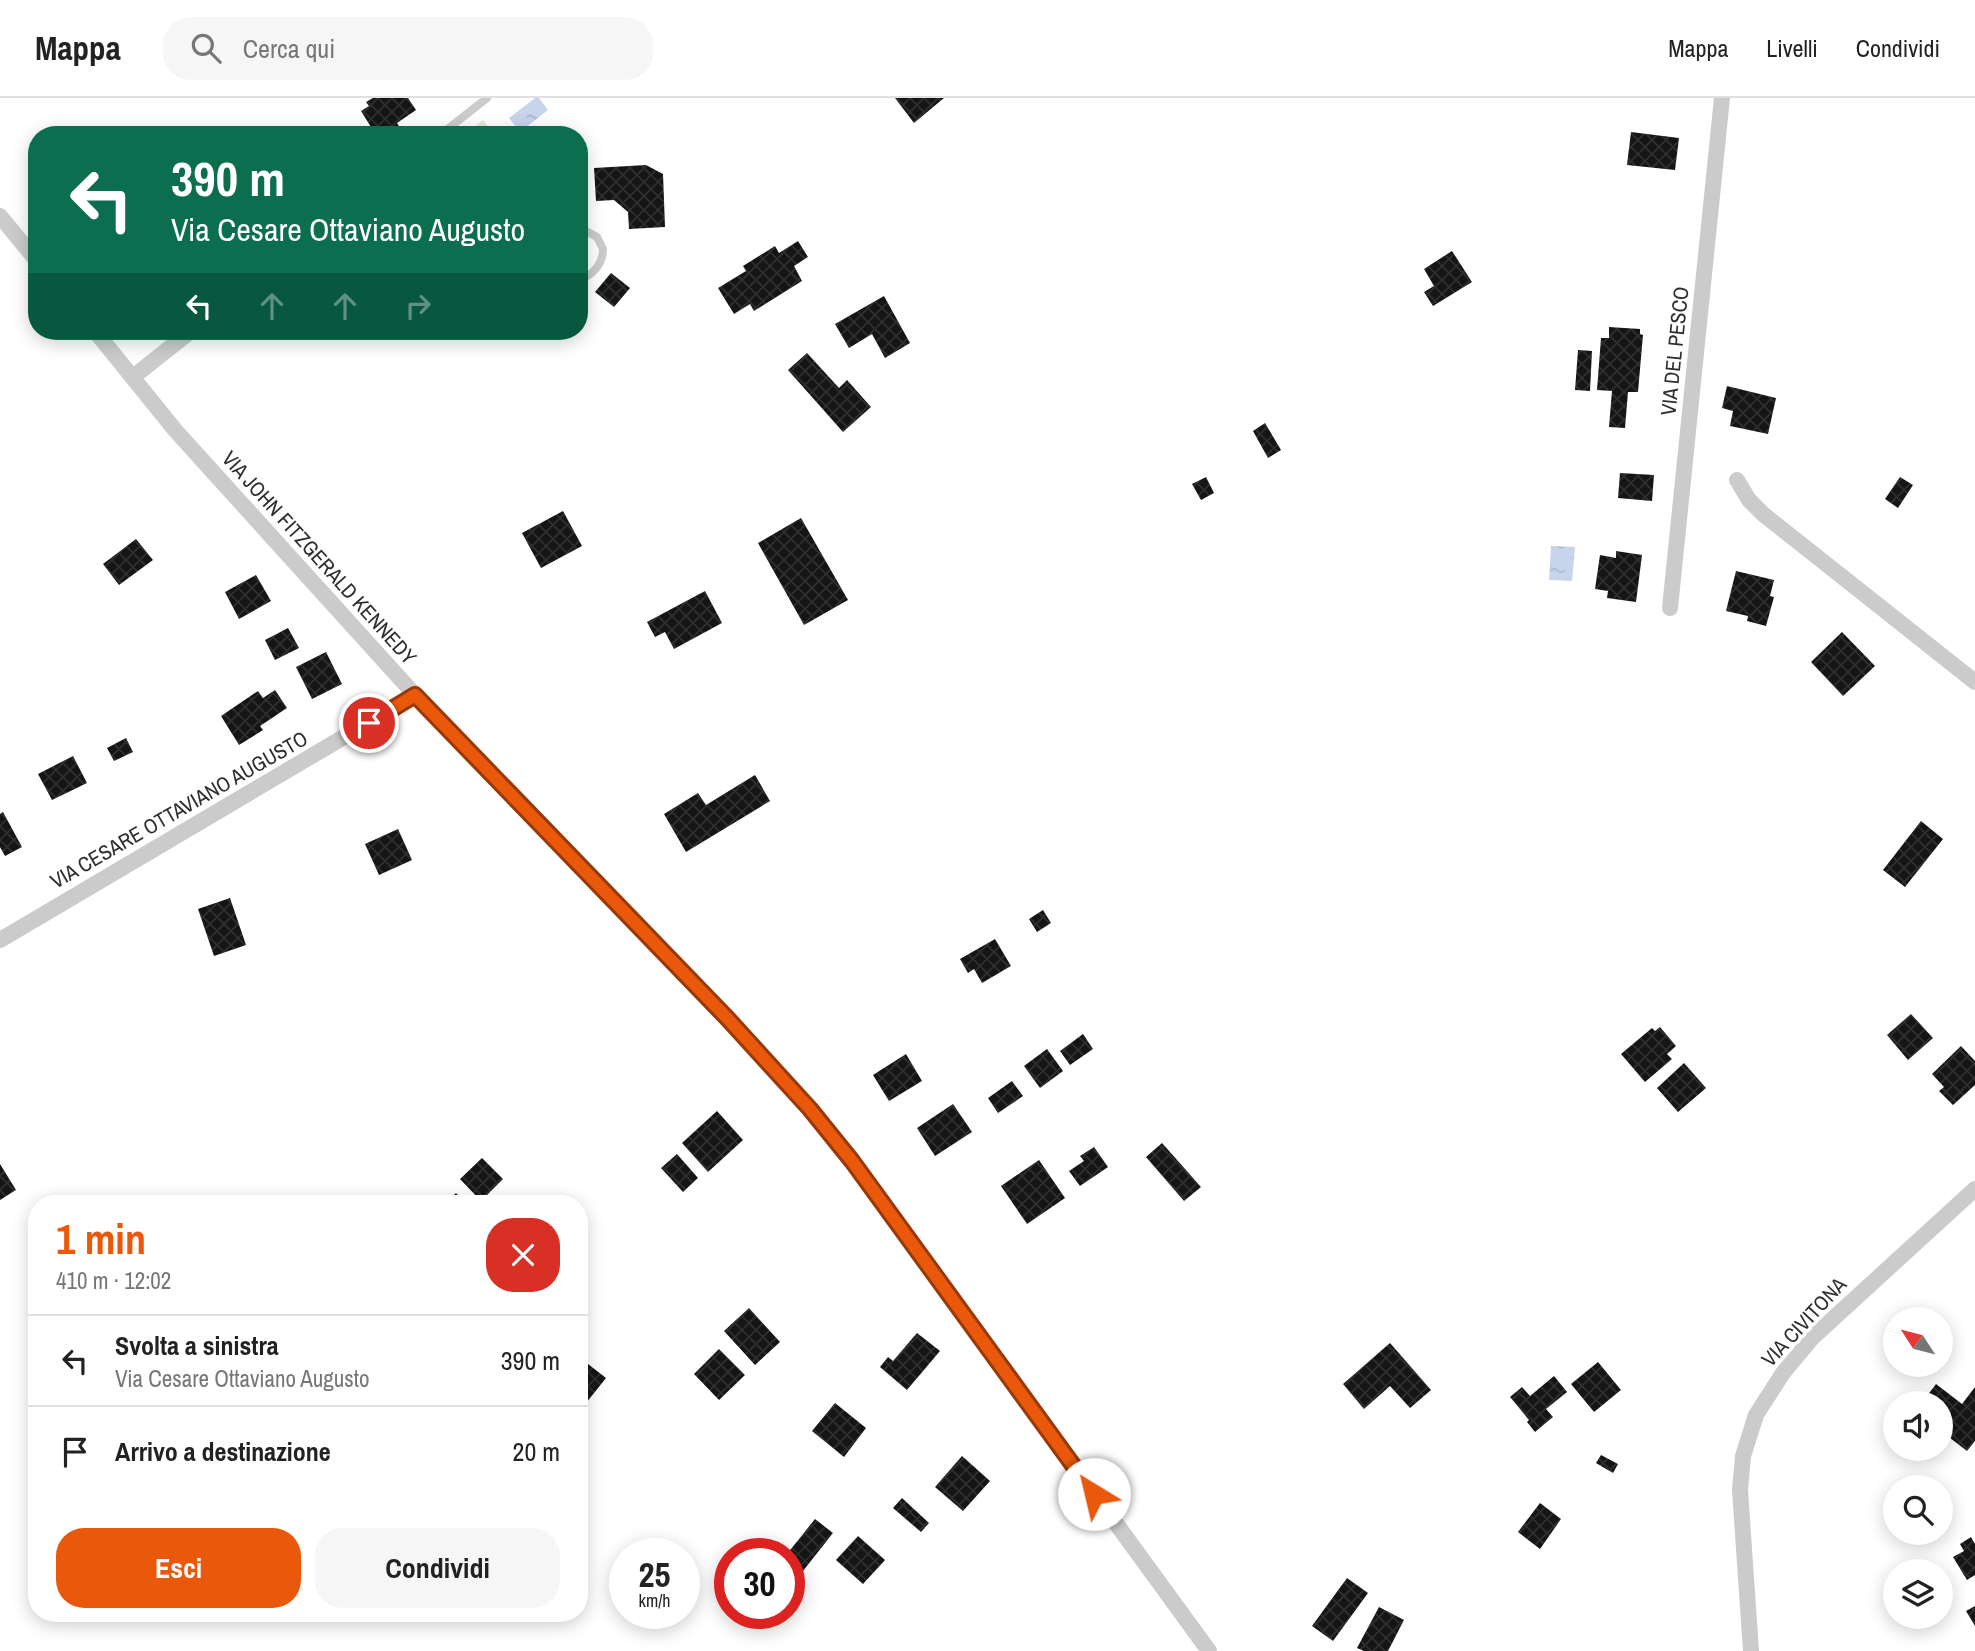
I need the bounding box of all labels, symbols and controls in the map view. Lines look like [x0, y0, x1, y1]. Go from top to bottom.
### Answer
search box [163, 17, 653, 80]
text: Mappa [35, 26, 121, 70]
icon: search [187, 29, 225, 67]
text: Cerca qui [243, 31, 335, 66]
text: Mappa [1668, 32, 1728, 64]
text: Livelli [1766, 32, 1818, 64]
text: Condividi [1856, 32, 1940, 64]
text: 390 m [171, 145, 285, 211]
icon: left [56, 154, 147, 245]
text: Via Cesare Ottaviano Augusto [171, 208, 525, 251]
street label: VIA DEL PESCO [1653, 285, 1696, 417]
icon: left [180, 287, 218, 325]
icon: ahead [253, 287, 291, 325]
icon: ahead [326, 287, 364, 325]
icon: right [399, 287, 437, 325]
street label: VIA JOHN FITZGERALD KENNEDY [215, 444, 424, 671]
pin [339, 693, 399, 753]
icon: arrive [350, 704, 388, 742]
street label: VIA CESARE OTTAVIANO AUGUSTO [45, 724, 313, 895]
text: 1 min [56, 1211, 146, 1267]
button: close [486, 1218, 560, 1292]
text: 410 m · 12:02 [56, 1265, 171, 1296]
street label: VIA CIVITONA [1755, 1270, 1853, 1373]
north arrow [1883, 1307, 1953, 1377]
map controls [1883, 1307, 1953, 1629]
text: Svolta a sinistra [115, 1328, 279, 1363]
icon: left [56, 1342, 94, 1380]
text: 390 m [501, 1343, 560, 1378]
text: Via Cesare Ottaviano Augusto [115, 1363, 369, 1394]
button: sound [1883, 1391, 1953, 1461]
icon: arrive [56, 1433, 94, 1471]
text: Arrivo a destinazione [115, 1434, 331, 1469]
text: 20 m [513, 1434, 560, 1469]
position arrow [1057, 1457, 1131, 1531]
button: search [1883, 1475, 1953, 1545]
button: Esci [56, 1528, 301, 1608]
button: Condividi [315, 1528, 560, 1608]
speed limit sign: 30 [714, 1538, 805, 1629]
text: 25 [639, 1551, 670, 1598]
button: layers [1883, 1559, 1953, 1629]
text: km/h [639, 1588, 671, 1613]

